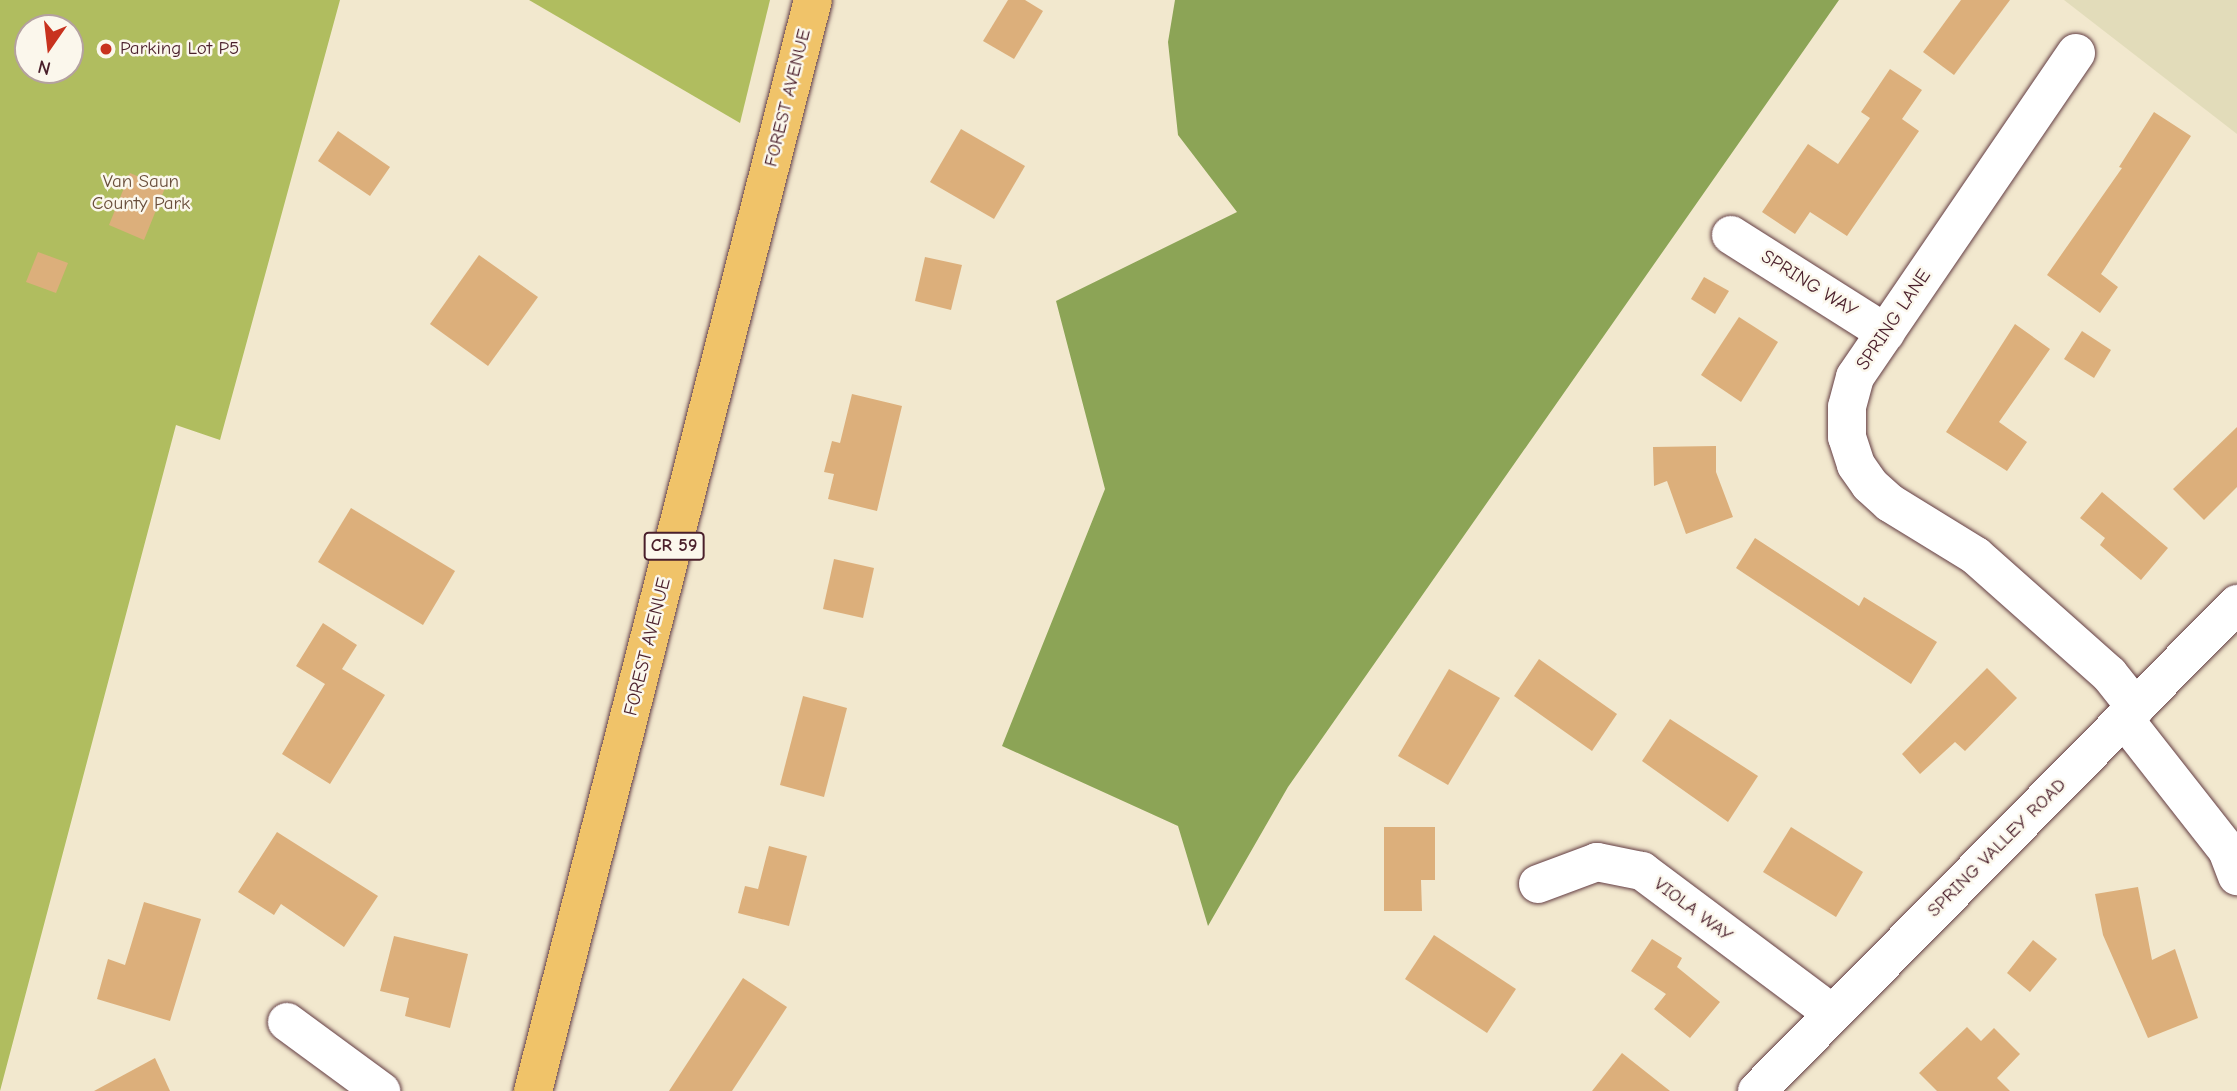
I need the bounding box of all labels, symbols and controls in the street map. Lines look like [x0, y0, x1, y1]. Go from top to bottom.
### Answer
north arrow [14, 14, 84, 84]
street label: FOREST AVENUE [760, 27, 816, 169]
place label: Parking Lot P5 [120, 38, 239, 60]
marker: Parking Lot P5 [98, 41, 114, 57]
text: N [36, 55, 53, 80]
park label: Van Saun County Park [92, 171, 190, 215]
street label: SPRING WAY [1757, 245, 1861, 323]
street label: SPRING LANE [1852, 265, 1936, 375]
road number: CR 59 [642, 532, 706, 560]
street label: FOREST AVENUE [620, 576, 676, 718]
street label: SPRING VALLEY ROAD [1923, 774, 2071, 922]
street label: VIOLA WAY [1649, 873, 1737, 947]

